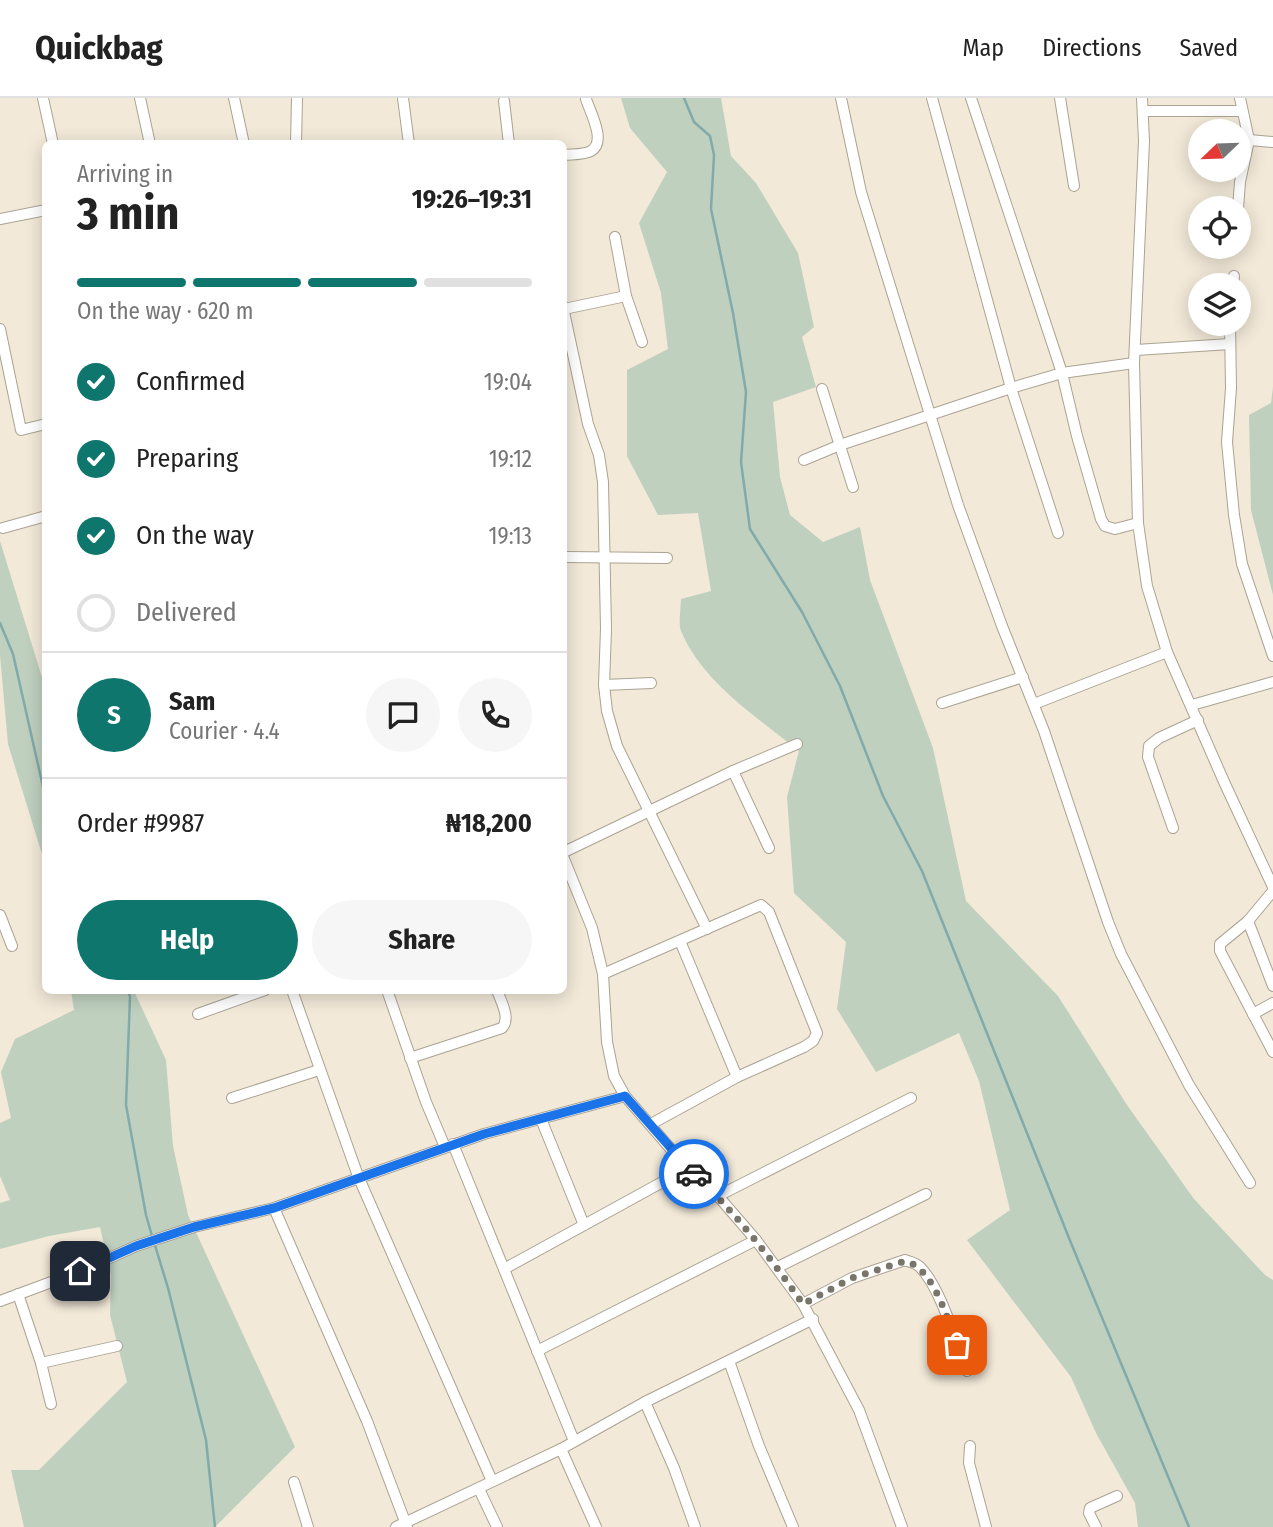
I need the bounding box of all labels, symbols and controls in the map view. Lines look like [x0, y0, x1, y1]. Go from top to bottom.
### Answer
text: Quickbag [35, 28, 163, 68]
text: Map [963, 34, 1004, 62]
text: Directions [1042, 34, 1141, 62]
text: Saved [1179, 34, 1238, 62]
north arrow [1188, 119, 1251, 182]
map controls [1188, 119, 1251, 336]
text: Arriving in [77, 160, 173, 188]
text: 19:26–19:31 [412, 184, 532, 215]
text: 3 min [77, 186, 179, 241]
button: locate [1188, 196, 1251, 259]
button: layers [1188, 273, 1251, 336]
text: On the way · 620 m [77, 297, 253, 325]
icon: check [77, 363, 115, 401]
text: Confirmed [136, 366, 246, 397]
text: 19:04 [484, 368, 532, 396]
icon: check [77, 440, 115, 478]
text: Preparing [136, 443, 238, 474]
text: 19:12 [489, 445, 532, 473]
icon: check [77, 517, 115, 555]
text: On the way [136, 520, 254, 551]
text: 19:13 [489, 522, 532, 550]
text: Delivered [136, 597, 237, 628]
button: chat [366, 678, 440, 752]
button: phone [458, 678, 532, 752]
text: Sam [169, 686, 215, 717]
text: S [107, 700, 121, 731]
text: Courier · 4.4 [169, 717, 280, 745]
text: Order #9987 [77, 808, 204, 839]
text: ₦18,200 [446, 808, 532, 839]
button: Help [77, 900, 298, 980]
button: Share [312, 900, 532, 980]
courier [659, 1139, 729, 1209]
icon: car [675, 1155, 713, 1193]
pin [50, 1241, 110, 1301]
icon: home [61, 1252, 99, 1290]
pin [927, 1315, 987, 1375]
icon: bag [938, 1326, 976, 1364]

